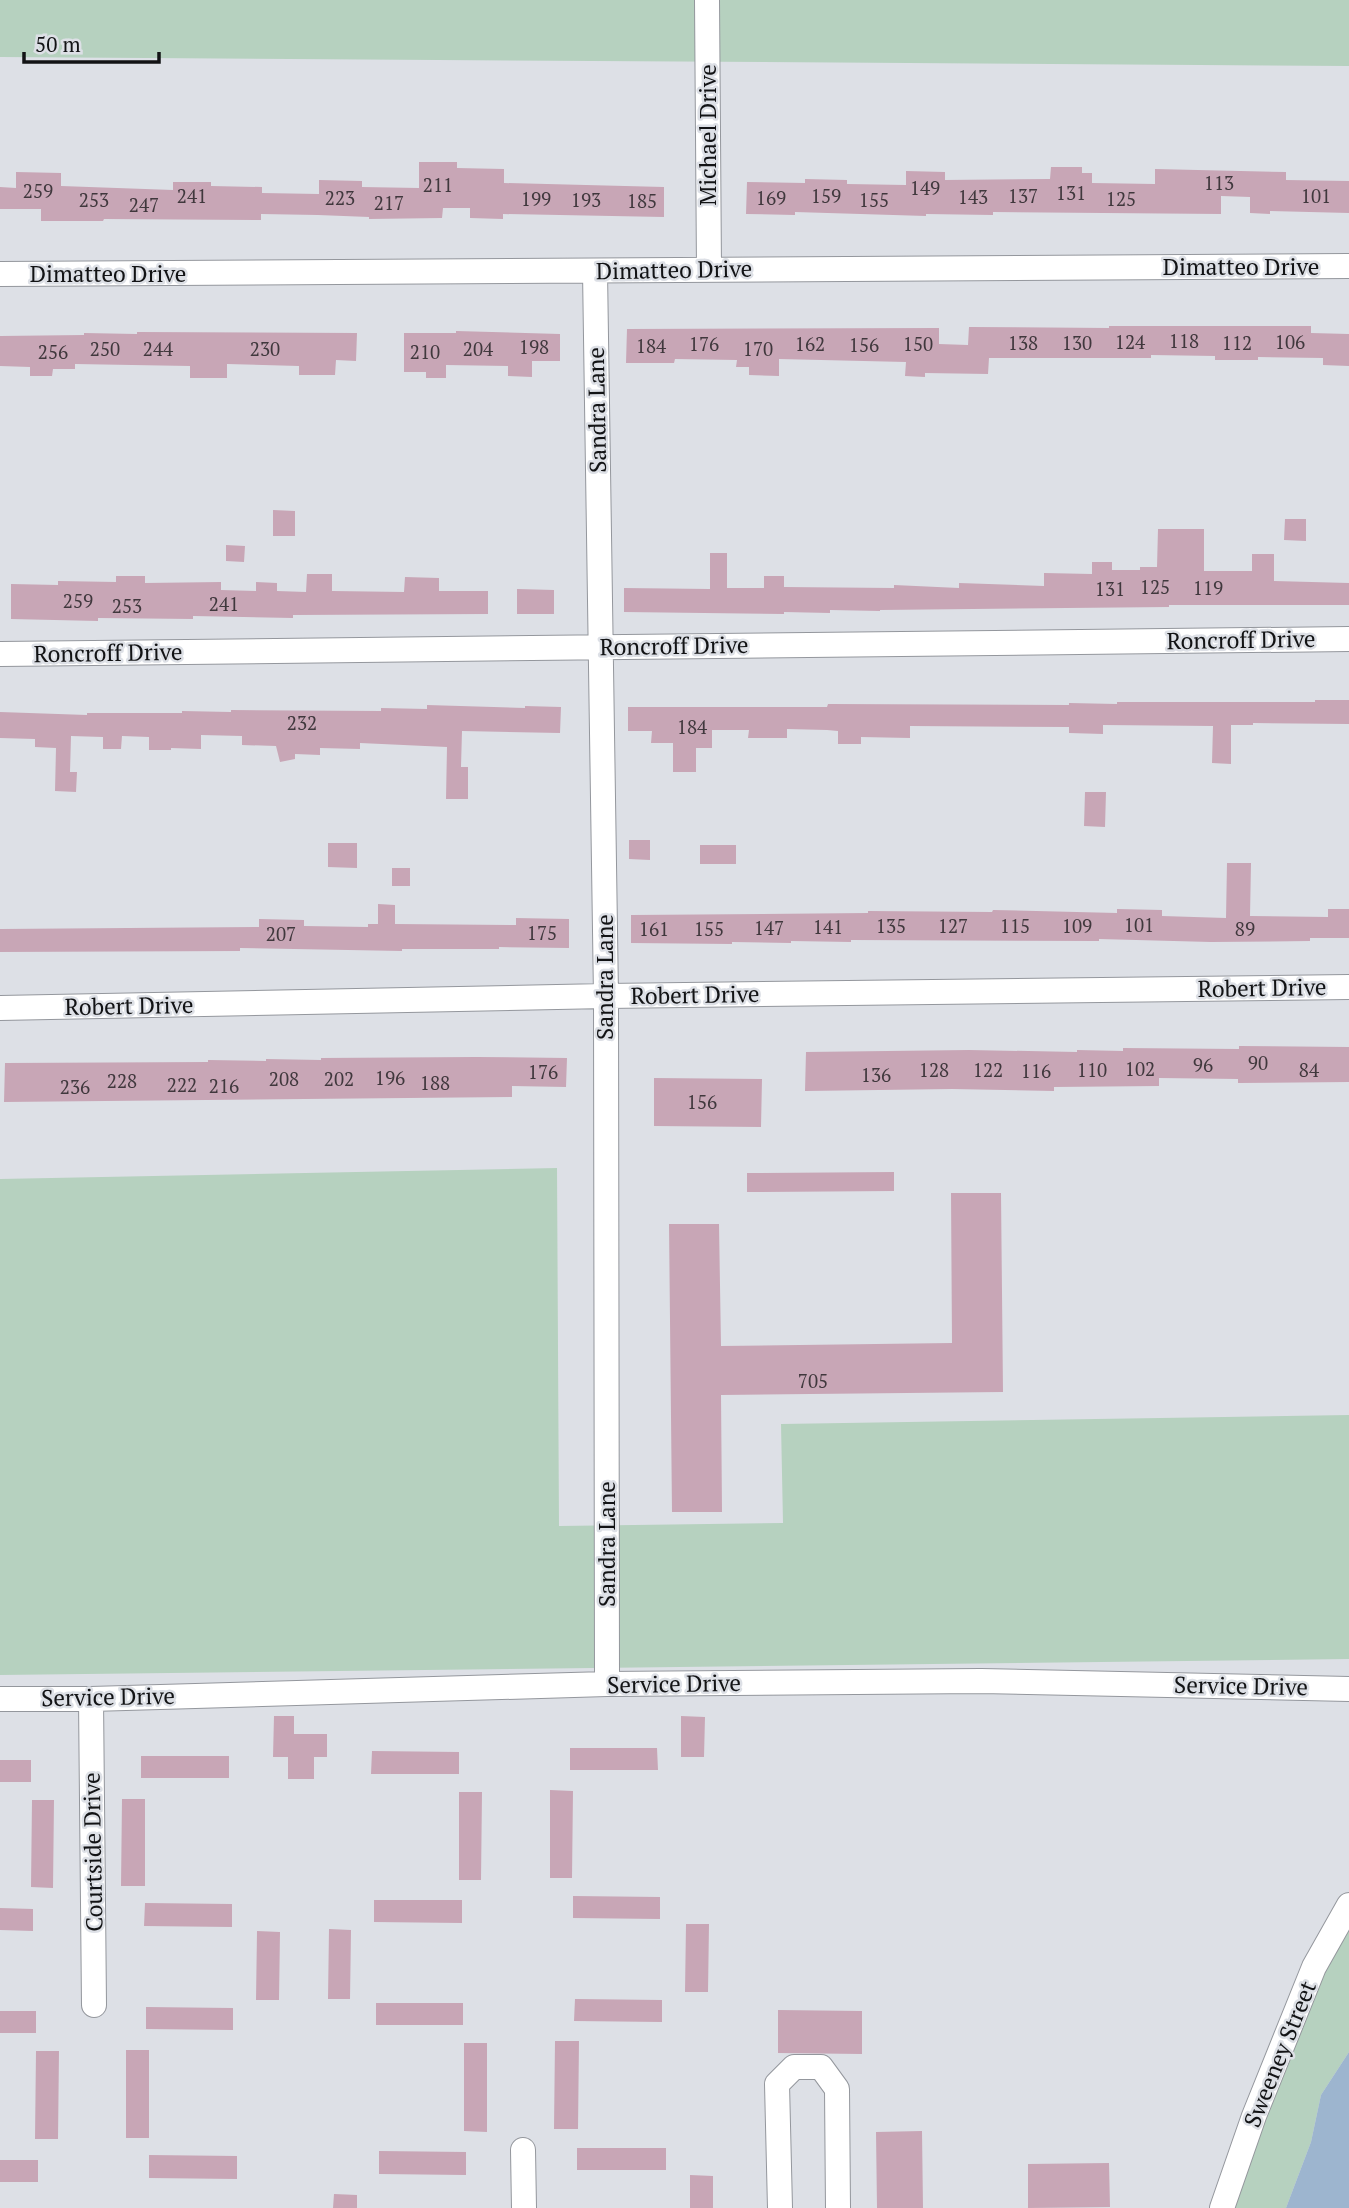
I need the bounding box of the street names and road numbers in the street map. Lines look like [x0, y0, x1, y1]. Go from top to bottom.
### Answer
street label: Michael Drive [692, 64, 723, 206]
street label: Dimatteo Drive [1163, 251, 1319, 282]
street label: Dimatteo Drive [596, 253, 752, 286]
street label: Dimatteo Drive [30, 258, 186, 289]
street label: Sandra Lane [580, 347, 613, 473]
street label: Roncroff Drive [1166, 623, 1316, 656]
street label: Roncroff Drive [599, 629, 749, 662]
street label: Roncroff Drive [33, 636, 183, 669]
street label: Sandra Lane [589, 914, 620, 1040]
street label: Robert Drive [1197, 971, 1327, 1004]
street label: Robert Drive [630, 978, 760, 1011]
street label: Robert Drive [64, 989, 194, 1022]
street label: Sandra Lane [591, 1481, 622, 1607]
street label: Service Drive [607, 1667, 741, 1700]
street label: Service Drive [1174, 1669, 1308, 1702]
street label: Service Drive [41, 1680, 175, 1713]
street label: Courtside Drive [76, 1772, 109, 1932]
street label: Sweeney Street [1236, 1976, 1323, 2132]

